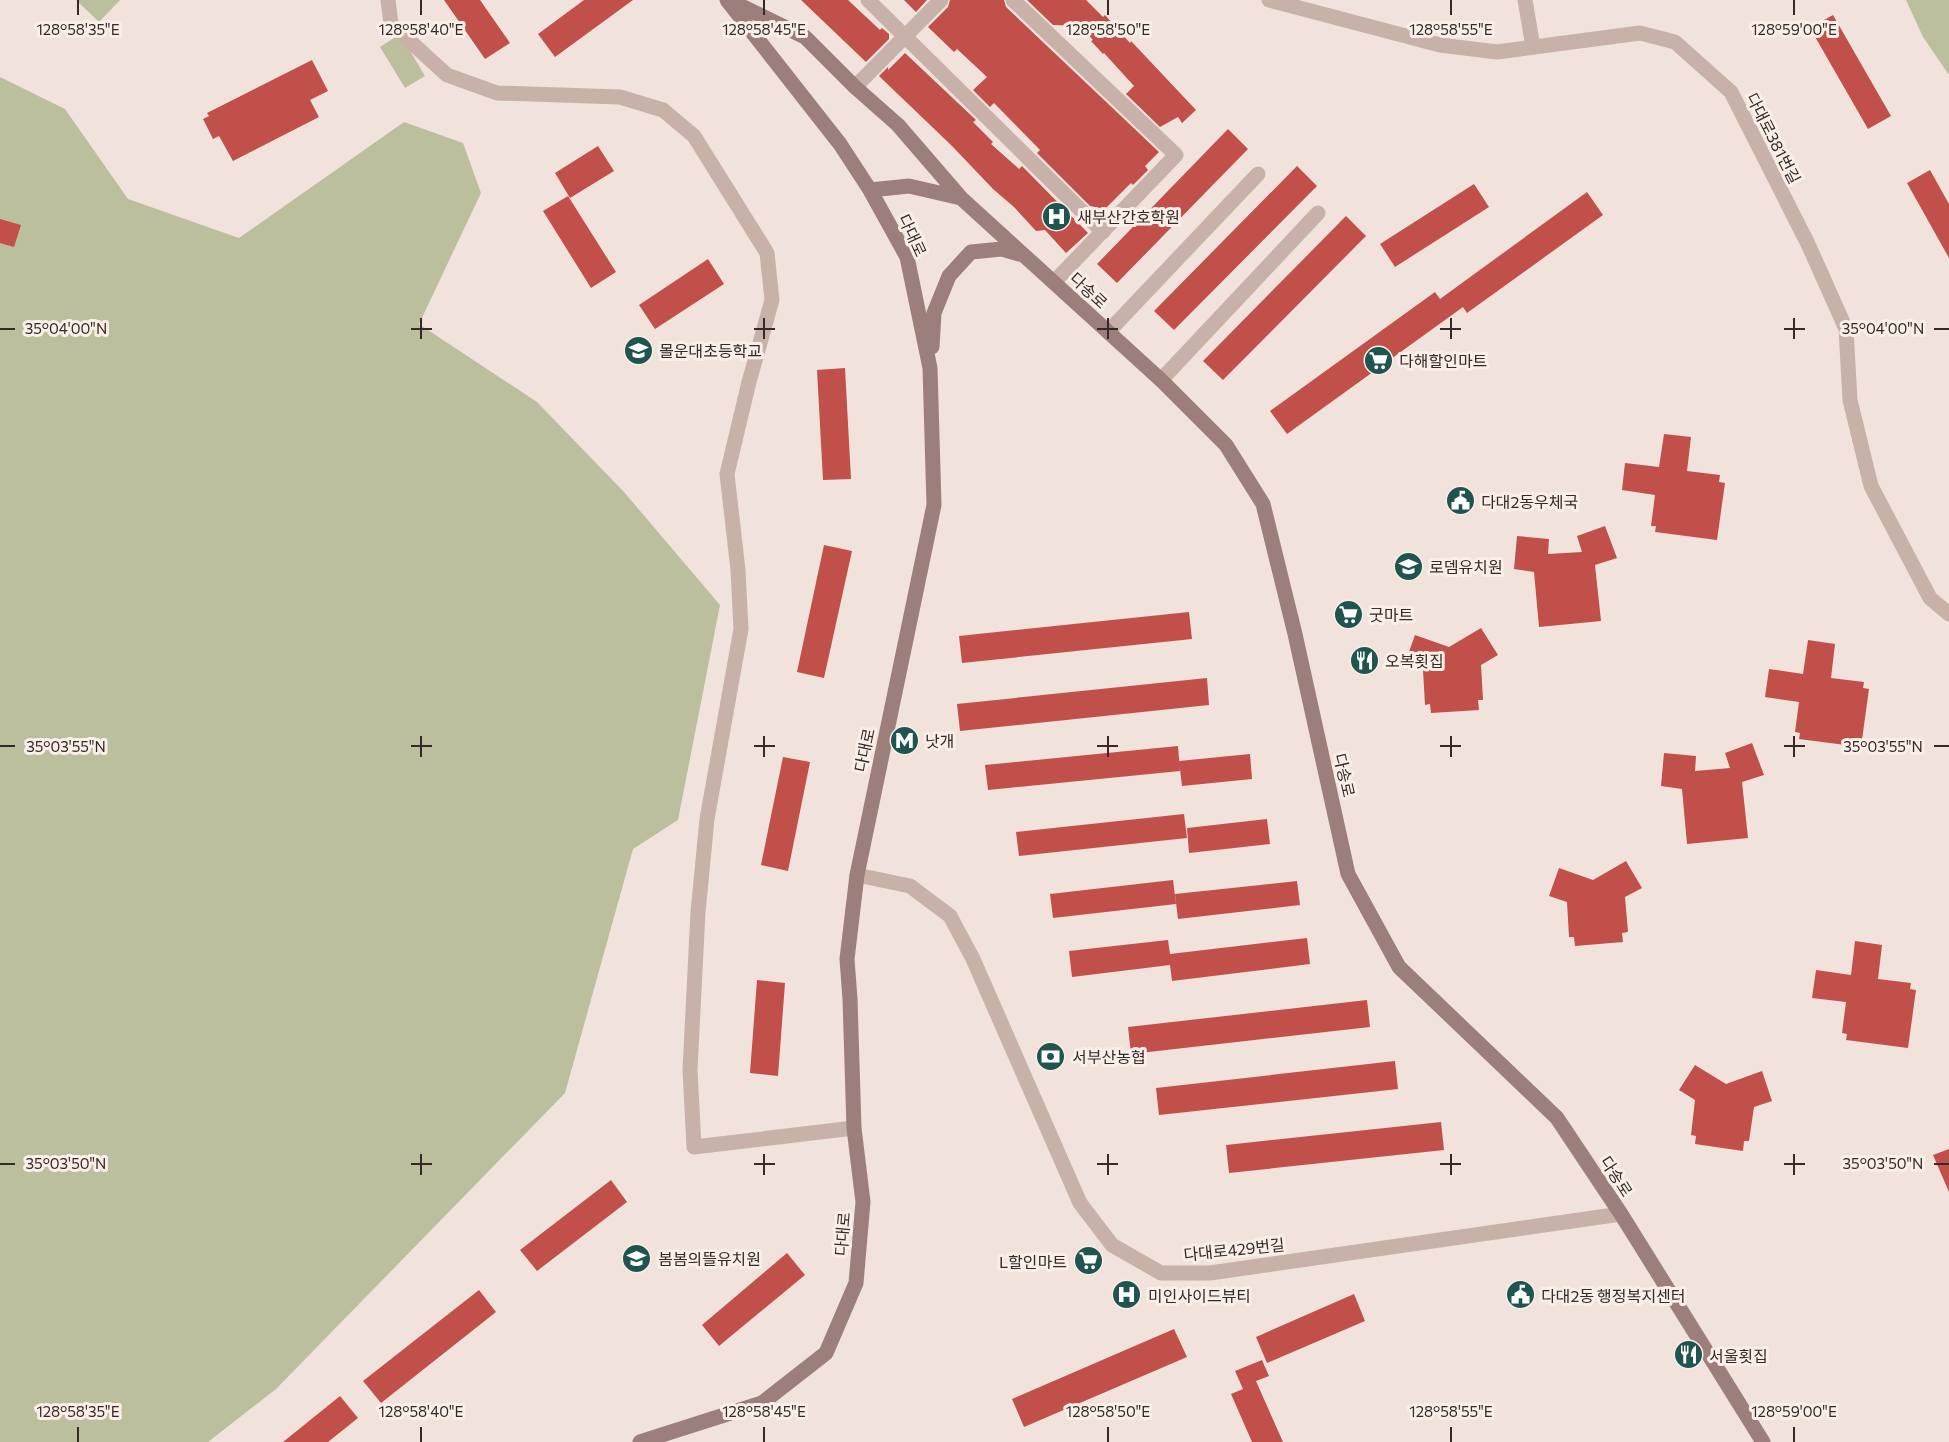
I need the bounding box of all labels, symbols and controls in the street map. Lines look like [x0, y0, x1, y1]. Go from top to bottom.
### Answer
text: 128°58'35"E [36, 20, 120, 38]
text: 128°58'40"E [379, 20, 464, 38]
text: 128°58'45"E [722, 20, 806, 38]
text: 128°58'50"E [1066, 20, 1150, 38]
text: 128°58'55"E [1409, 20, 1493, 38]
text: 128°59'00"E [1751, 20, 1837, 38]
street label: 다대로381번길 [1743, 89, 1805, 187]
hospital icon: 새부산간호학원 [1040, 200, 1072, 232]
place label: 새부산간호학원 [1077, 207, 1180, 226]
street label: 다대로 [895, 211, 931, 259]
street label: 다송로 [1066, 268, 1112, 312]
text: 35°04'00"N [25, 319, 107, 337]
text: 35°04'00"N [1842, 319, 1924, 337]
school or university icon: 몰운대초등학교 [622, 334, 654, 366]
place label: 몰운대초등학교 [659, 341, 762, 360]
supermarket icon: 다해할인마트 [1362, 344, 1394, 376]
place label: 다해할인마트 [1399, 351, 1487, 370]
public building icon: 다대2동우체국 [1444, 485, 1476, 517]
place label: 다대2동우체국 [1481, 492, 1578, 511]
school or university icon: 로뎀유치원 [1392, 550, 1424, 582]
place label: 로뎀유치원 [1429, 557, 1503, 576]
supermarket icon: 굿마트 [1332, 598, 1364, 630]
place label: 굿마트 [1369, 605, 1413, 624]
restaurant icon: 오복횟집 [1348, 644, 1380, 676]
place label: 오복횟집 [1385, 651, 1444, 670]
metro station icon: 낫개 [888, 724, 920, 756]
street label: 다대로 [850, 726, 878, 774]
place label: 낫개 [925, 731, 954, 750]
text: 35°03'55"N [26, 737, 106, 755]
text: 35°03'55"N [1843, 737, 1923, 755]
street label: 다송로 [1331, 751, 1359, 799]
bank icon: 서부산농협 [1035, 1040, 1067, 1072]
place label: 서부산농협 [1072, 1047, 1146, 1066]
street label: 다송로 [1597, 1152, 1637, 1200]
text: 35°03'50"N [26, 1154, 106, 1172]
text: 35°03'50"N [1843, 1154, 1923, 1172]
street label: 다대로 [831, 1211, 853, 1257]
street label: 다대로429번길 [1183, 1234, 1285, 1264]
school or university icon: 봄봄의뜰유치원 [621, 1242, 653, 1274]
supermarket icon: L할인마트 [1072, 1245, 1104, 1277]
place label: 봄봄의뜰유치원 [658, 1249, 761, 1268]
place label: L할인마트 [999, 1252, 1067, 1271]
hospital icon: 미인사이드뷰티 [1111, 1279, 1143, 1311]
public building icon: 다대2동 행정복지센터 [1504, 1279, 1536, 1311]
place label: 미인사이드뷰티 [1148, 1286, 1251, 1305]
place label: 다대2동 행정복지센터 [1541, 1286, 1685, 1305]
restaurant icon: 서울횟집 [1672, 1339, 1704, 1371]
place label: 서울횟집 [1709, 1346, 1768, 1365]
text: 128°58'35"E [36, 1402, 120, 1420]
text: 128°58'40"E [379, 1402, 464, 1420]
text: 128°58'45"E [722, 1402, 806, 1420]
text: 128°58'50"E [1066, 1402, 1150, 1420]
text: 128°58'55"E [1409, 1402, 1493, 1420]
text: 128°59'00"E [1751, 1402, 1837, 1420]

